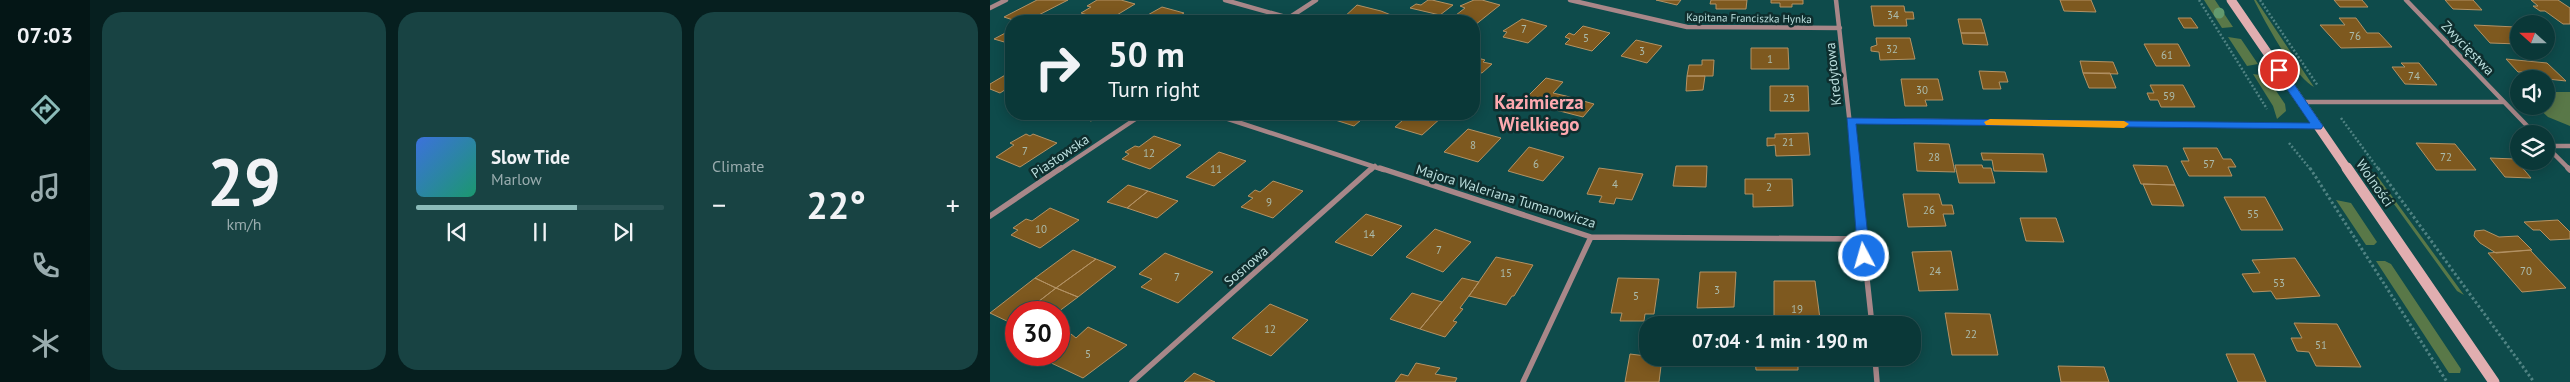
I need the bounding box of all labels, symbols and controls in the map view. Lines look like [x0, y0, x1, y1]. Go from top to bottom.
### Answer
house number: 34 [1887, 8, 1899, 22]
street label: Kapitana Franciszka Hynka [1686, 10, 1812, 26]
north arrow [2510, 15, 2555, 60]
map controls [2510, 15, 2555, 170]
street label: Zwycięstwa [2438, 17, 2498, 79]
text: 07:03 [17, 21, 73, 49]
house number: 7 [1521, 22, 1527, 36]
house number: 76 [2349, 29, 2361, 43]
text: 50 m [1108, 31, 1185, 77]
house number: 5 [1583, 31, 1589, 45]
icon: right [1025, 35, 1090, 100]
street label: Kredytowa [1821, 42, 1845, 106]
house number: 32 [1886, 42, 1898, 56]
house number: 3 [1639, 44, 1645, 58]
house number: 61 [2161, 48, 2173, 62]
pin [2258, 49, 2300, 91]
house number: 1 [1767, 52, 1773, 66]
icon: arrive [2265, 56, 2293, 84]
house number: 74 [2408, 69, 2420, 83]
button: sound [2510, 70, 2555, 115]
text: Turn right [1108, 75, 1200, 103]
house number: 30 [1916, 83, 1928, 97]
house number: 59 [2163, 89, 2175, 103]
district label: Kazimierza Wielkiego [1494, 90, 1584, 136]
house number: 23 [1783, 91, 1795, 105]
icon: directions [28, 92, 63, 127]
button: layers [2510, 125, 2555, 170]
street label: Piastowska [1028, 130, 1093, 182]
house number: 21 [1782, 135, 1794, 149]
house number: 8 [1470, 138, 1476, 152]
text: 29 [207, 139, 281, 223]
house number: 7 [1022, 144, 1028, 158]
text: Slow Tide [491, 145, 570, 169]
house number: 12 [1143, 146, 1155, 160]
house number: 28 [1928, 150, 1940, 164]
house number: 72 [2440, 150, 2452, 164]
text: Climate [712, 156, 764, 176]
street label: Wolności [2352, 156, 2398, 210]
house number: 6 [1533, 157, 1539, 171]
house number: 57 [2203, 157, 2215, 171]
street label: Majora Waleriana Tumanowicza [1414, 160, 1598, 232]
house number: 11 [1210, 162, 1222, 176]
text: Marlow [491, 169, 542, 189]
icon: music [28, 170, 63, 205]
house number: 4 [1612, 177, 1618, 191]
text: 22° [806, 180, 866, 229]
house number: 2 [1766, 180, 1772, 194]
text: − [712, 186, 726, 223]
text: + [946, 186, 960, 223]
house number: 9 [1266, 195, 1272, 209]
house number: 26 [1923, 203, 1935, 217]
house number: 55 [2247, 207, 2259, 221]
text: km/h [226, 214, 262, 234]
icon: previous [443, 218, 471, 246]
icon: pause [526, 218, 554, 246]
icon: next [609, 218, 637, 246]
house number: 10 [1035, 222, 1047, 236]
house number: 14 [1363, 227, 1375, 241]
position arrow [1837, 229, 1889, 281]
street label: Sosnowa [1220, 242, 1272, 290]
house number: 7 [1436, 243, 1442, 257]
icon: phone [28, 248, 63, 283]
house number: 24 [1929, 264, 1941, 278]
house number: 70 [2520, 264, 2532, 278]
house number: 15 [1500, 266, 1512, 280]
house number: 7 [1174, 270, 1180, 284]
house number: 53 [2273, 276, 2285, 290]
house number: 3 [1714, 283, 1720, 297]
house number: 5 [1633, 289, 1639, 303]
speed limit sign: 30 [1005, 301, 1070, 366]
house number: 19 [1791, 302, 1803, 316]
house number: 12 [1264, 322, 1276, 336]
icon: climate [28, 326, 63, 361]
house number: 22 [1965, 327, 1977, 341]
text: 07:04 · 1 min · 190 m [1692, 329, 1868, 353]
house number: 51 [2315, 338, 2327, 352]
house number: 5 [1085, 347, 1091, 361]

